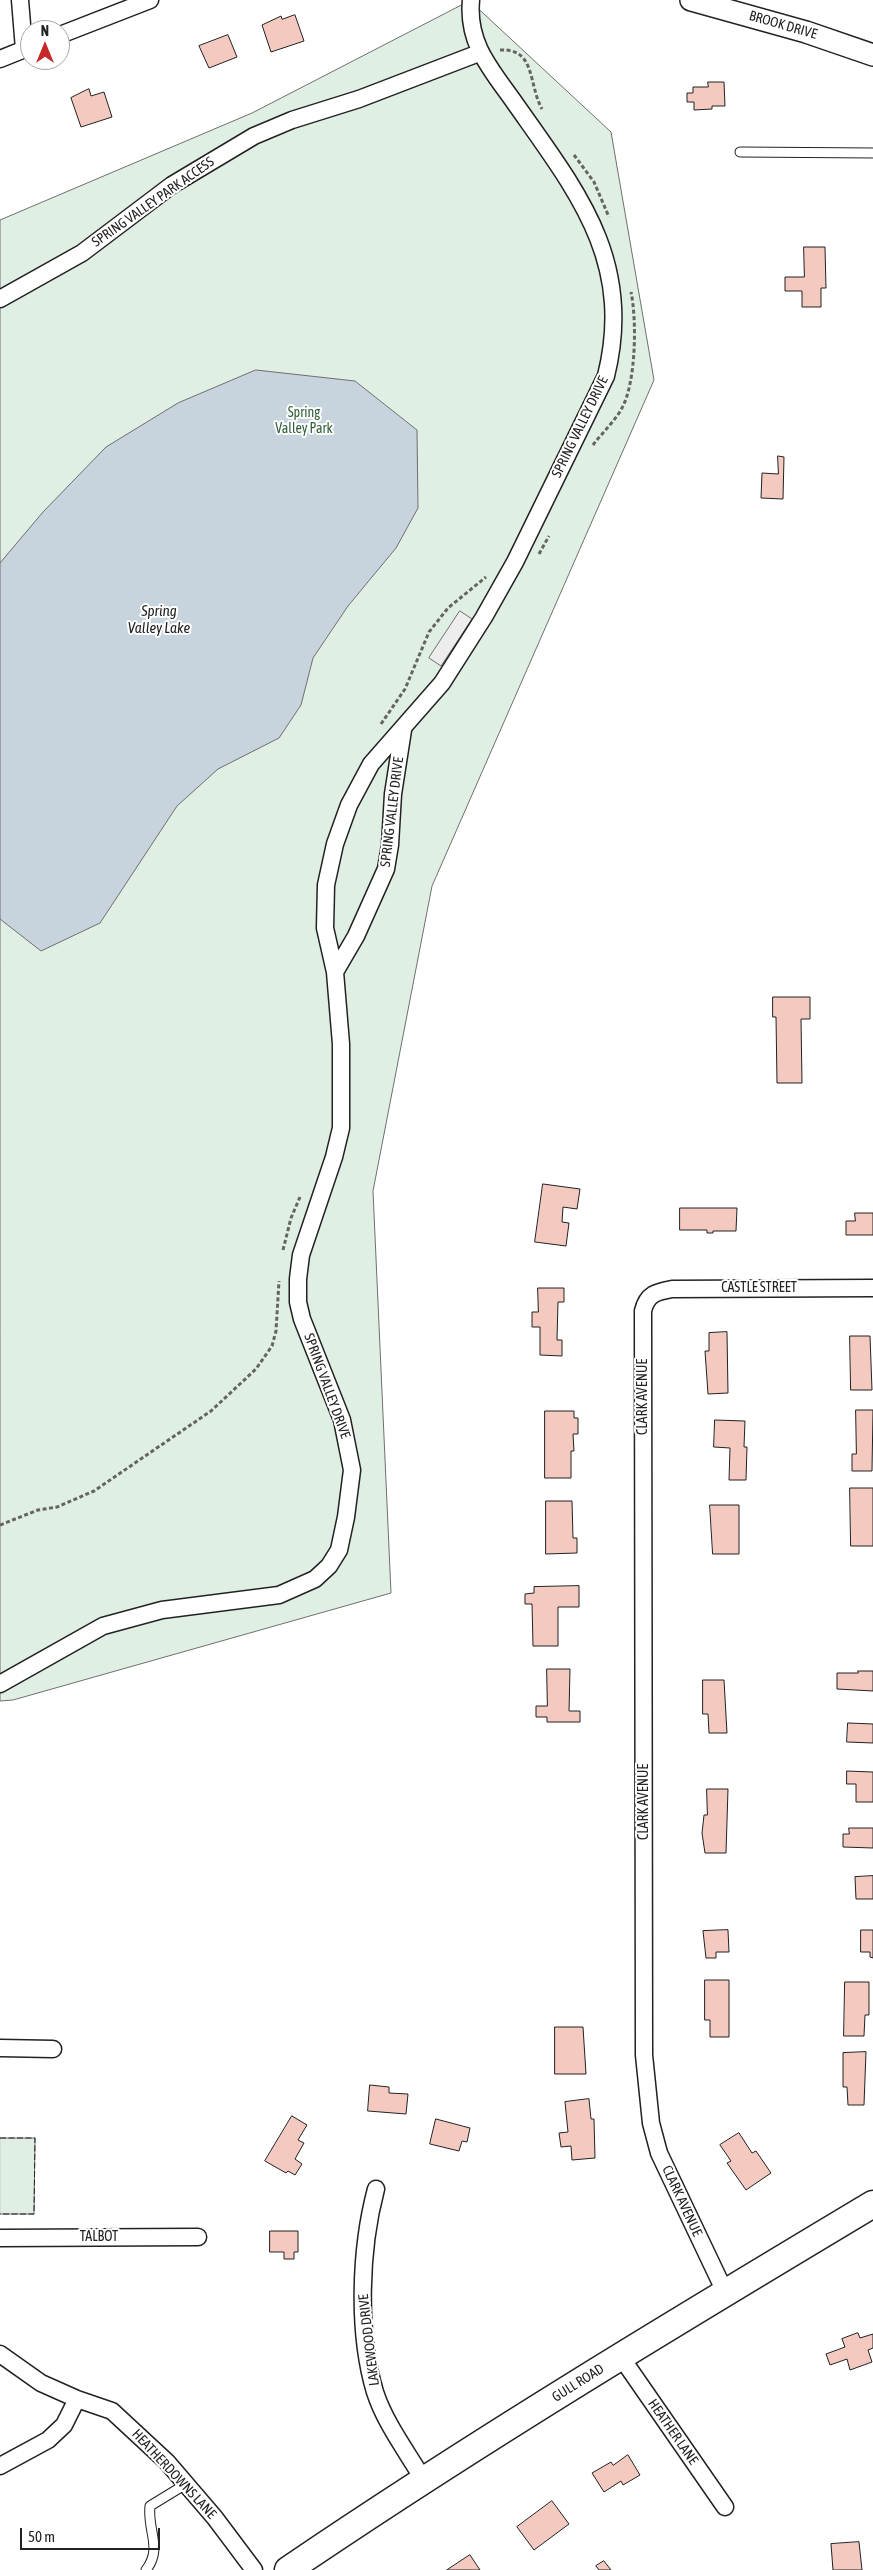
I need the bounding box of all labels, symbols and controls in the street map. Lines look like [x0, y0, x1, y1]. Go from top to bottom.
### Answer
street label: BROOK DRIVE [747, 7, 819, 43]
north arrow [20, 20, 70, 70]
text: N [41, 23, 49, 39]
street label: SPRING VALLEY PARK ACCESS [89, 153, 217, 251]
street label: SPRING VALLEY DRIVE [548, 374, 612, 480]
park label: Spring Valley Park [275, 405, 333, 438]
water label: Spring Valley Lake [128, 602, 190, 637]
street label: SPRING VALLEY DRIVE [377, 756, 407, 868]
street label: CASTLE STREET [721, 1280, 797, 1296]
street label: SPRING VALLEY DRIVE [300, 1331, 354, 1441]
street label: CLARK AVENUE [635, 1359, 651, 1435]
street label: CLARK AVENUE [636, 1764, 652, 1840]
street label: CLARK AVENUE [658, 2163, 706, 2239]
street label: TALBOT [80, 2229, 118, 2245]
street label: LAKEWOOD DRIVE [355, 2293, 383, 2387]
street label: GULL ROAD [549, 2360, 607, 2406]
street label: HEATHER LANE [644, 2396, 702, 2468]
street label: HEATHERDOWNS LANE [128, 2426, 220, 2522]
scale bar [22, 2518, 162, 2550]
text: 50 m [28, 2528, 55, 2545]

